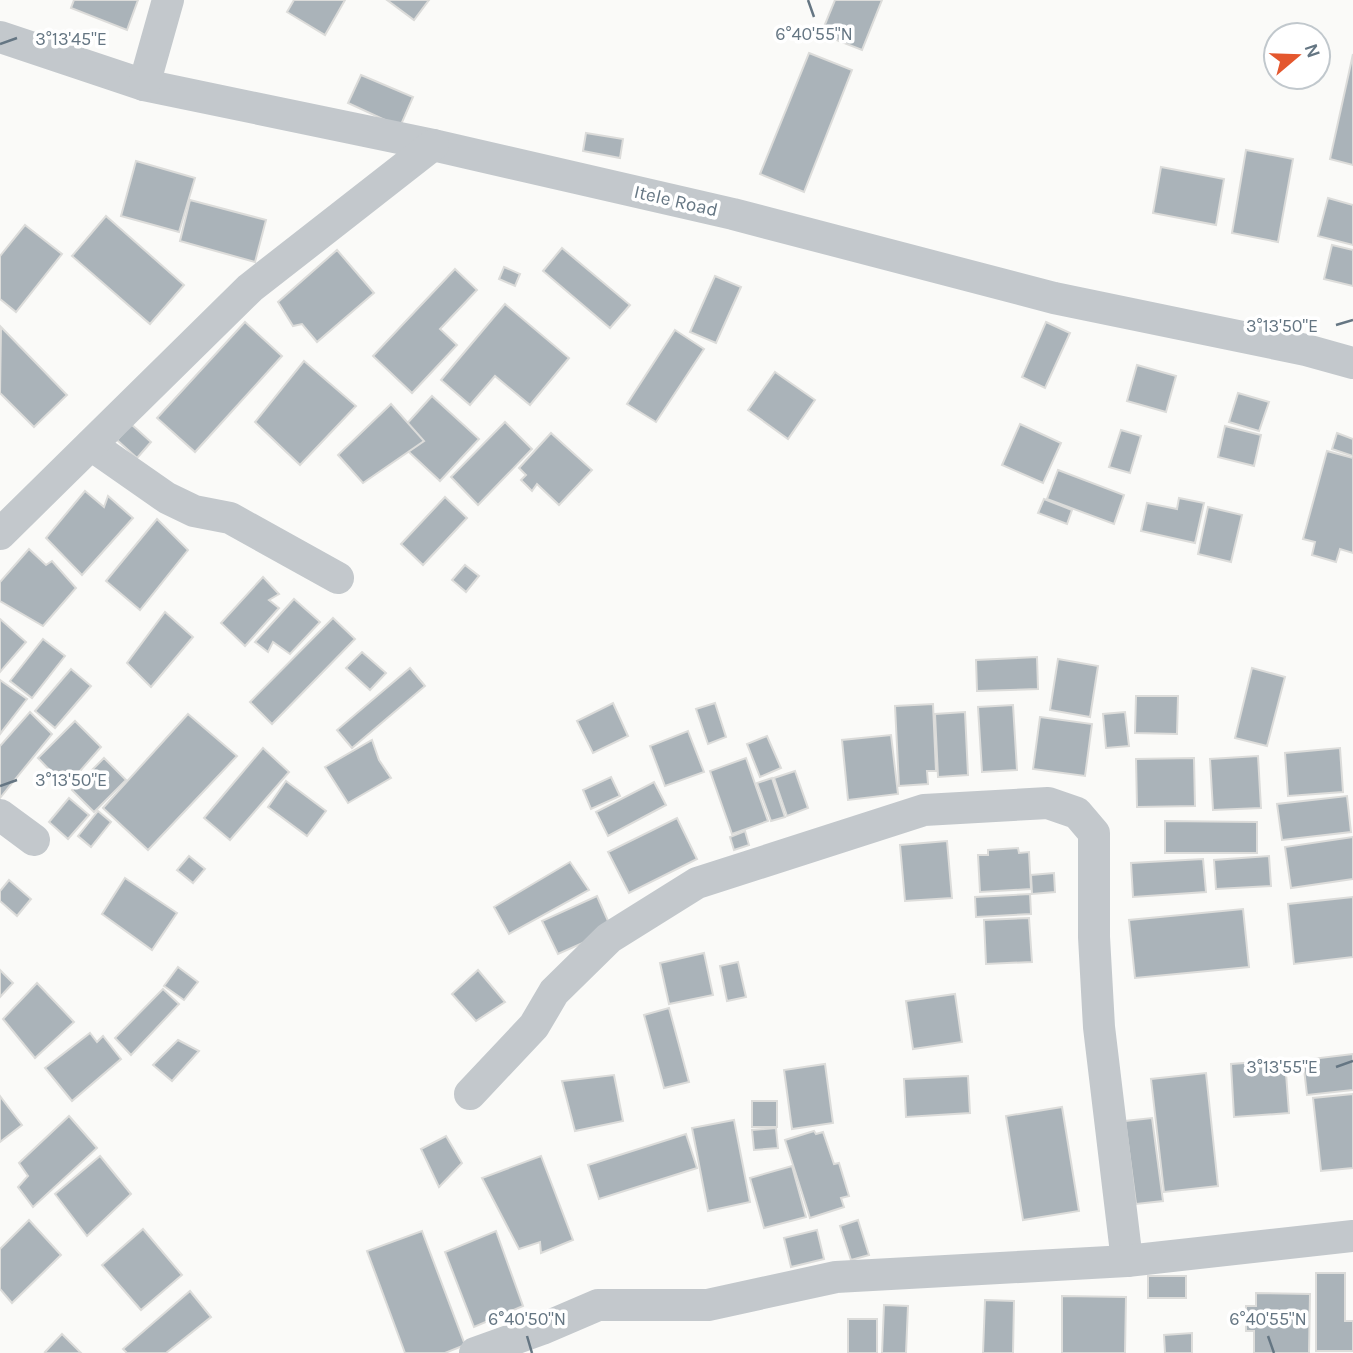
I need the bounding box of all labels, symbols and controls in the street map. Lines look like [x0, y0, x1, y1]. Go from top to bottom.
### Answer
north arrow [1262, 21, 1332, 91]
text: 6°40'55"N [775, 23, 853, 45]
text: 3°13'45"E [35, 28, 107, 50]
text: N [1300, 41, 1325, 61]
street label: Itele Road [632, 181, 720, 221]
text: 3°13'50"E [1246, 315, 1318, 337]
text: 3°13'50"E [35, 769, 107, 791]
text: 3°13'55"E [1246, 1056, 1318, 1078]
text: 6°40'50"N [488, 1308, 566, 1330]
text: 6°40'55"N [1229, 1308, 1307, 1330]

